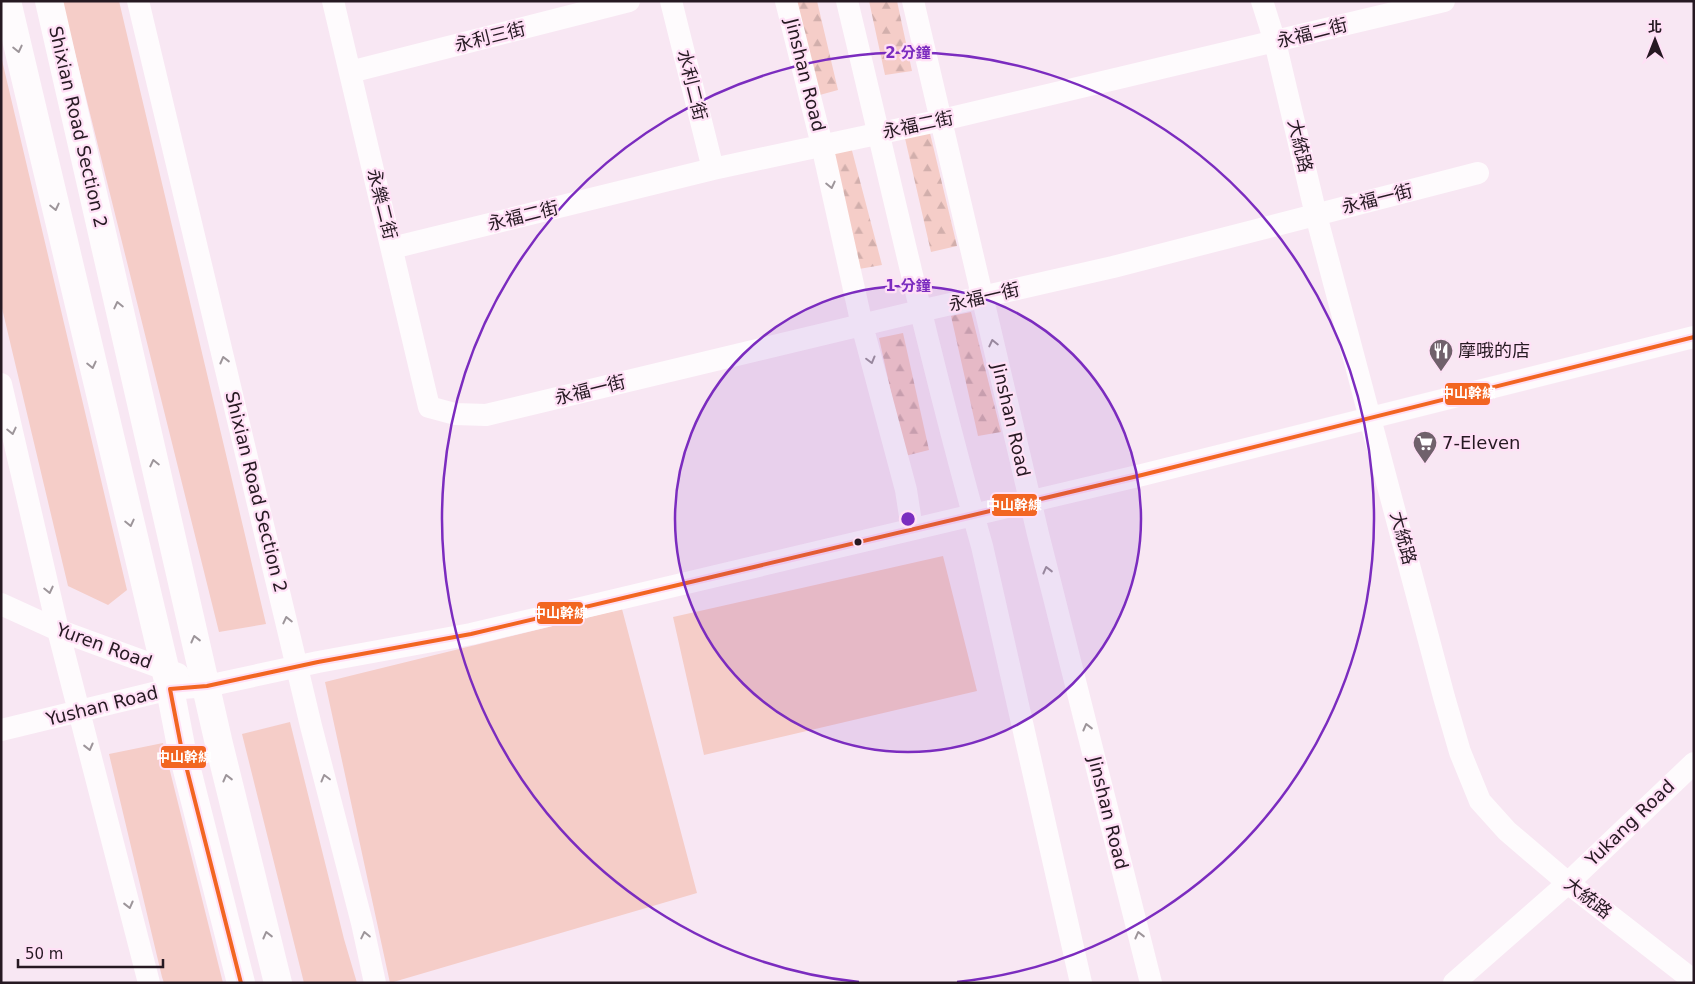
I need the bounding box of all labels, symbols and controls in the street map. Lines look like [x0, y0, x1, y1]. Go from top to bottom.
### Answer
street label: 永福二街 [1274, 14, 1349, 51]
street label: Jinshan Road [781, 15, 830, 134]
north arrow [1630, 15, 1680, 65]
street label: 永利三街 [452, 18, 527, 55]
text: 北 [1648, 19, 1662, 35]
street label: Shixian Road Section 2 [45, 24, 112, 230]
one-way arrow [12, 44, 23, 53]
text: 2 分鐘 [885, 44, 931, 62]
street label: 水利二街 [674, 47, 711, 122]
street label: 永福二街 [880, 107, 955, 142]
street label: 大統路 [1284, 117, 1317, 175]
street label: 永樂二街 [364, 166, 401, 241]
one-way arrow [825, 180, 836, 189]
street label: 永福一街 [1339, 180, 1414, 217]
street label: 永福二街 [485, 197, 560, 234]
one-way arrow [49, 202, 60, 211]
text: 1 分鐘 [885, 277, 931, 295]
street label: 永福一街 [946, 278, 1021, 315]
one-way arrow [113, 301, 124, 309]
restaurant icon: 摩哦的店 [1428, 338, 1454, 372]
one-way arrow [988, 339, 999, 348]
place label: 摩哦的店 [1458, 340, 1530, 361]
one-way arrow [219, 355, 230, 364]
one-way arrow [866, 356, 876, 364]
street label: Jinshan Road [988, 360, 1035, 479]
one-way arrow [86, 361, 97, 370]
street label: 永福一街 [552, 371, 627, 408]
line badge: 中山幹線 [1444, 382, 1491, 406]
text: 中山幹線 [1440, 385, 1496, 401]
street label: Shixian Road Section 2 [221, 389, 292, 595]
one-way arrow [6, 427, 17, 436]
supermarket icon: 7-Eleven [1412, 430, 1438, 464]
place label: 7-Eleven [1442, 432, 1521, 453]
one-way arrow [149, 459, 160, 468]
line badge: 中山幹線 [991, 493, 1038, 517]
text: 中山幹線 [986, 497, 1042, 513]
street label: 大統路 [1386, 509, 1421, 567]
centre of rings [899, 510, 917, 528]
one-way arrow [124, 519, 135, 528]
unlabelled marker [853, 537, 863, 547]
one-way arrow [1042, 565, 1053, 574]
one-way arrow [43, 585, 54, 594]
line badge: 中山幹線 [536, 601, 584, 625]
text: 中山幹線 [532, 605, 588, 621]
one-way arrow [282, 615, 293, 624]
street label: Yuren Road [52, 618, 155, 673]
one-way arrow [190, 634, 201, 643]
street label: Yushan Road [43, 681, 160, 730]
one-way arrow [1082, 724, 1092, 732]
one-way arrow [83, 743, 94, 752]
line badge: 中山幹線 [160, 745, 207, 769]
text: 中山幹線 [156, 749, 212, 765]
street label: Jinshan Road [1084, 753, 1133, 872]
one-way arrow [223, 774, 233, 782]
one-way arrow [320, 774, 330, 782]
street label: Yukang Road [1580, 775, 1678, 871]
street label: 大統路 [1561, 873, 1616, 923]
one-way arrow [123, 900, 134, 909]
one-way arrow [262, 931, 273, 940]
one-way arrow [360, 931, 371, 940]
one-way arrow [1135, 932, 1145, 940]
scale bar [18, 936, 162, 968]
text: 50 m [25, 945, 63, 963]

